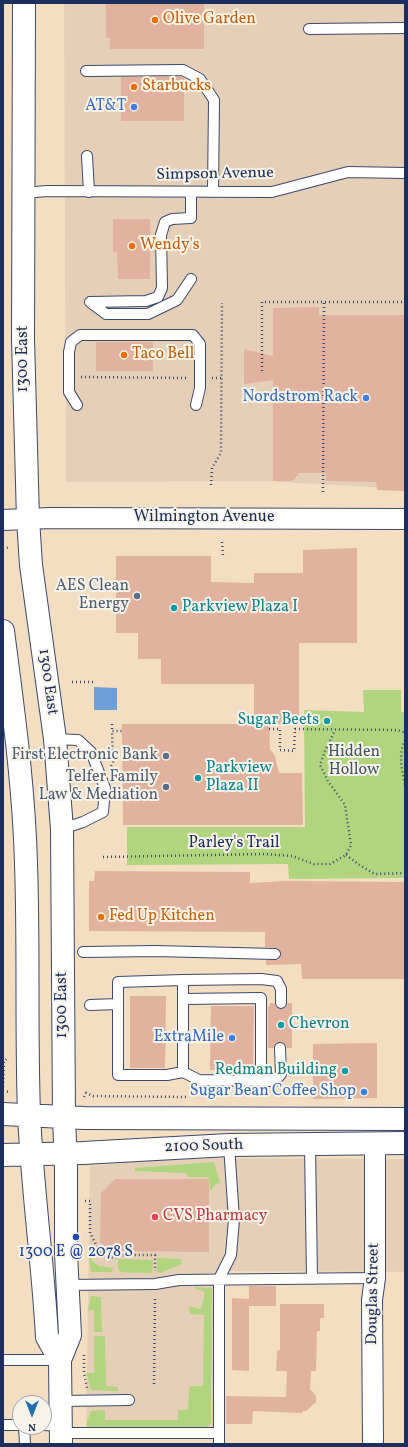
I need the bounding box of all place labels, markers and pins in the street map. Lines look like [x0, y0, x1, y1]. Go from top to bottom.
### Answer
place label: Olive Garden [163, 10, 256, 30]
marker: Olive Garden [150, 15, 160, 25]
place label: Starbucks [142, 77, 211, 97]
marker: Starbucks [129, 82, 139, 92]
place label: AT&T [85, 97, 126, 117]
marker: AT&T [129, 102, 139, 112]
place label: Wendy's [140, 236, 200, 256]
marker: Wendy's [127, 241, 137, 251]
place label: Taco Bell [132, 345, 194, 365]
marker: Taco Bell [119, 350, 129, 360]
place label: Nordstrom Rack [242, 388, 358, 408]
marker: Nordstrom Rack [361, 393, 371, 403]
place label: AES Clean Energy [56, 577, 129, 615]
marker: AES Clean Energy [132, 591, 142, 601]
place label: Parkview Plaza I [182, 598, 298, 618]
marker: Parkview Plaza I [169, 603, 179, 613]
place label: Sugar Beets [237, 711, 319, 731]
marker: Sugar Beets [322, 716, 332, 726]
place label: First Electronic Bank [11, 746, 158, 766]
marker: First Electronic Bank [161, 751, 171, 761]
place label: Parkview Plaza II [206, 759, 272, 797]
place label: Telfer Family Law & Mediation [39, 768, 158, 806]
marker: Parkview Plaza II [193, 773, 203, 783]
marker: Telfer Family Law & Mediation [161, 782, 171, 792]
place label: Fed Up Kitchen [109, 907, 215, 927]
marker: Fed Up Kitchen [96, 912, 106, 922]
place label: Chevron [289, 1015, 350, 1035]
marker: Chevron [276, 1020, 286, 1030]
place label: ExtraMile [154, 1028, 224, 1048]
marker: ExtraMile [227, 1033, 237, 1043]
place label: Redman Building [215, 1061, 337, 1081]
marker: Redman Building [340, 1066, 350, 1076]
place label: Sugar Bean Coffee Shop [190, 1082, 356, 1102]
marker: Sugar Bean Coffee Shop [359, 1087, 369, 1097]
place label: CVS Pharmacy [163, 1207, 267, 1227]
marker: CVS Pharmacy [150, 1212, 160, 1222]
marker: 1300 E @ 2078 S [71, 1232, 81, 1242]
place label: 1300 E @ 2078 S [19, 1243, 133, 1263]

